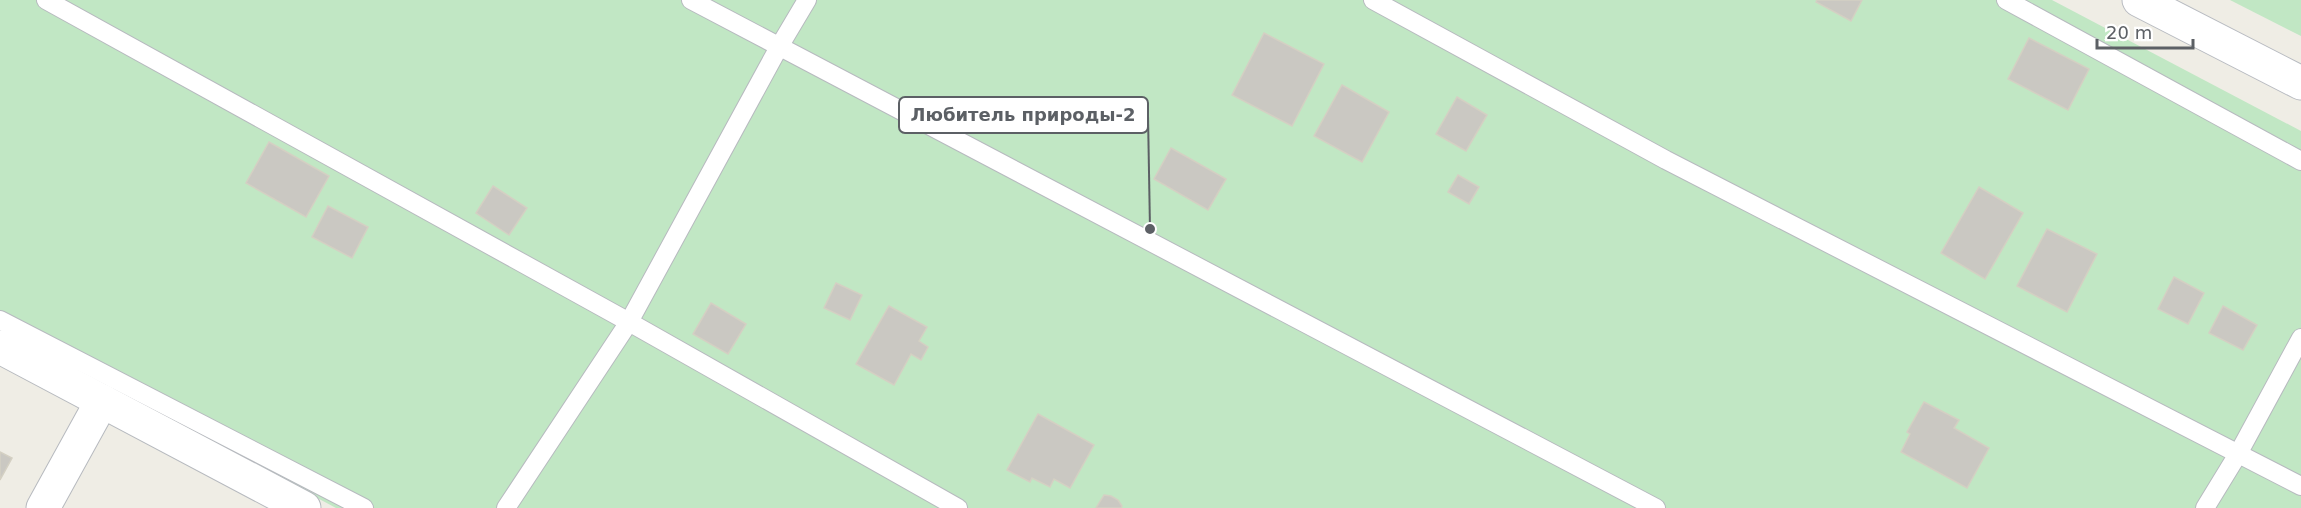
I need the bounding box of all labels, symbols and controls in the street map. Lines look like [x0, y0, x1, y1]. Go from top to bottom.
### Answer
scale bar [2097, 12, 2193, 50]
text: 20 m [2106, 22, 2152, 43]
callout: Любитель природы-2 [899, 97, 1148, 133]
text: Любитель природы-2 [910, 104, 1136, 125]

